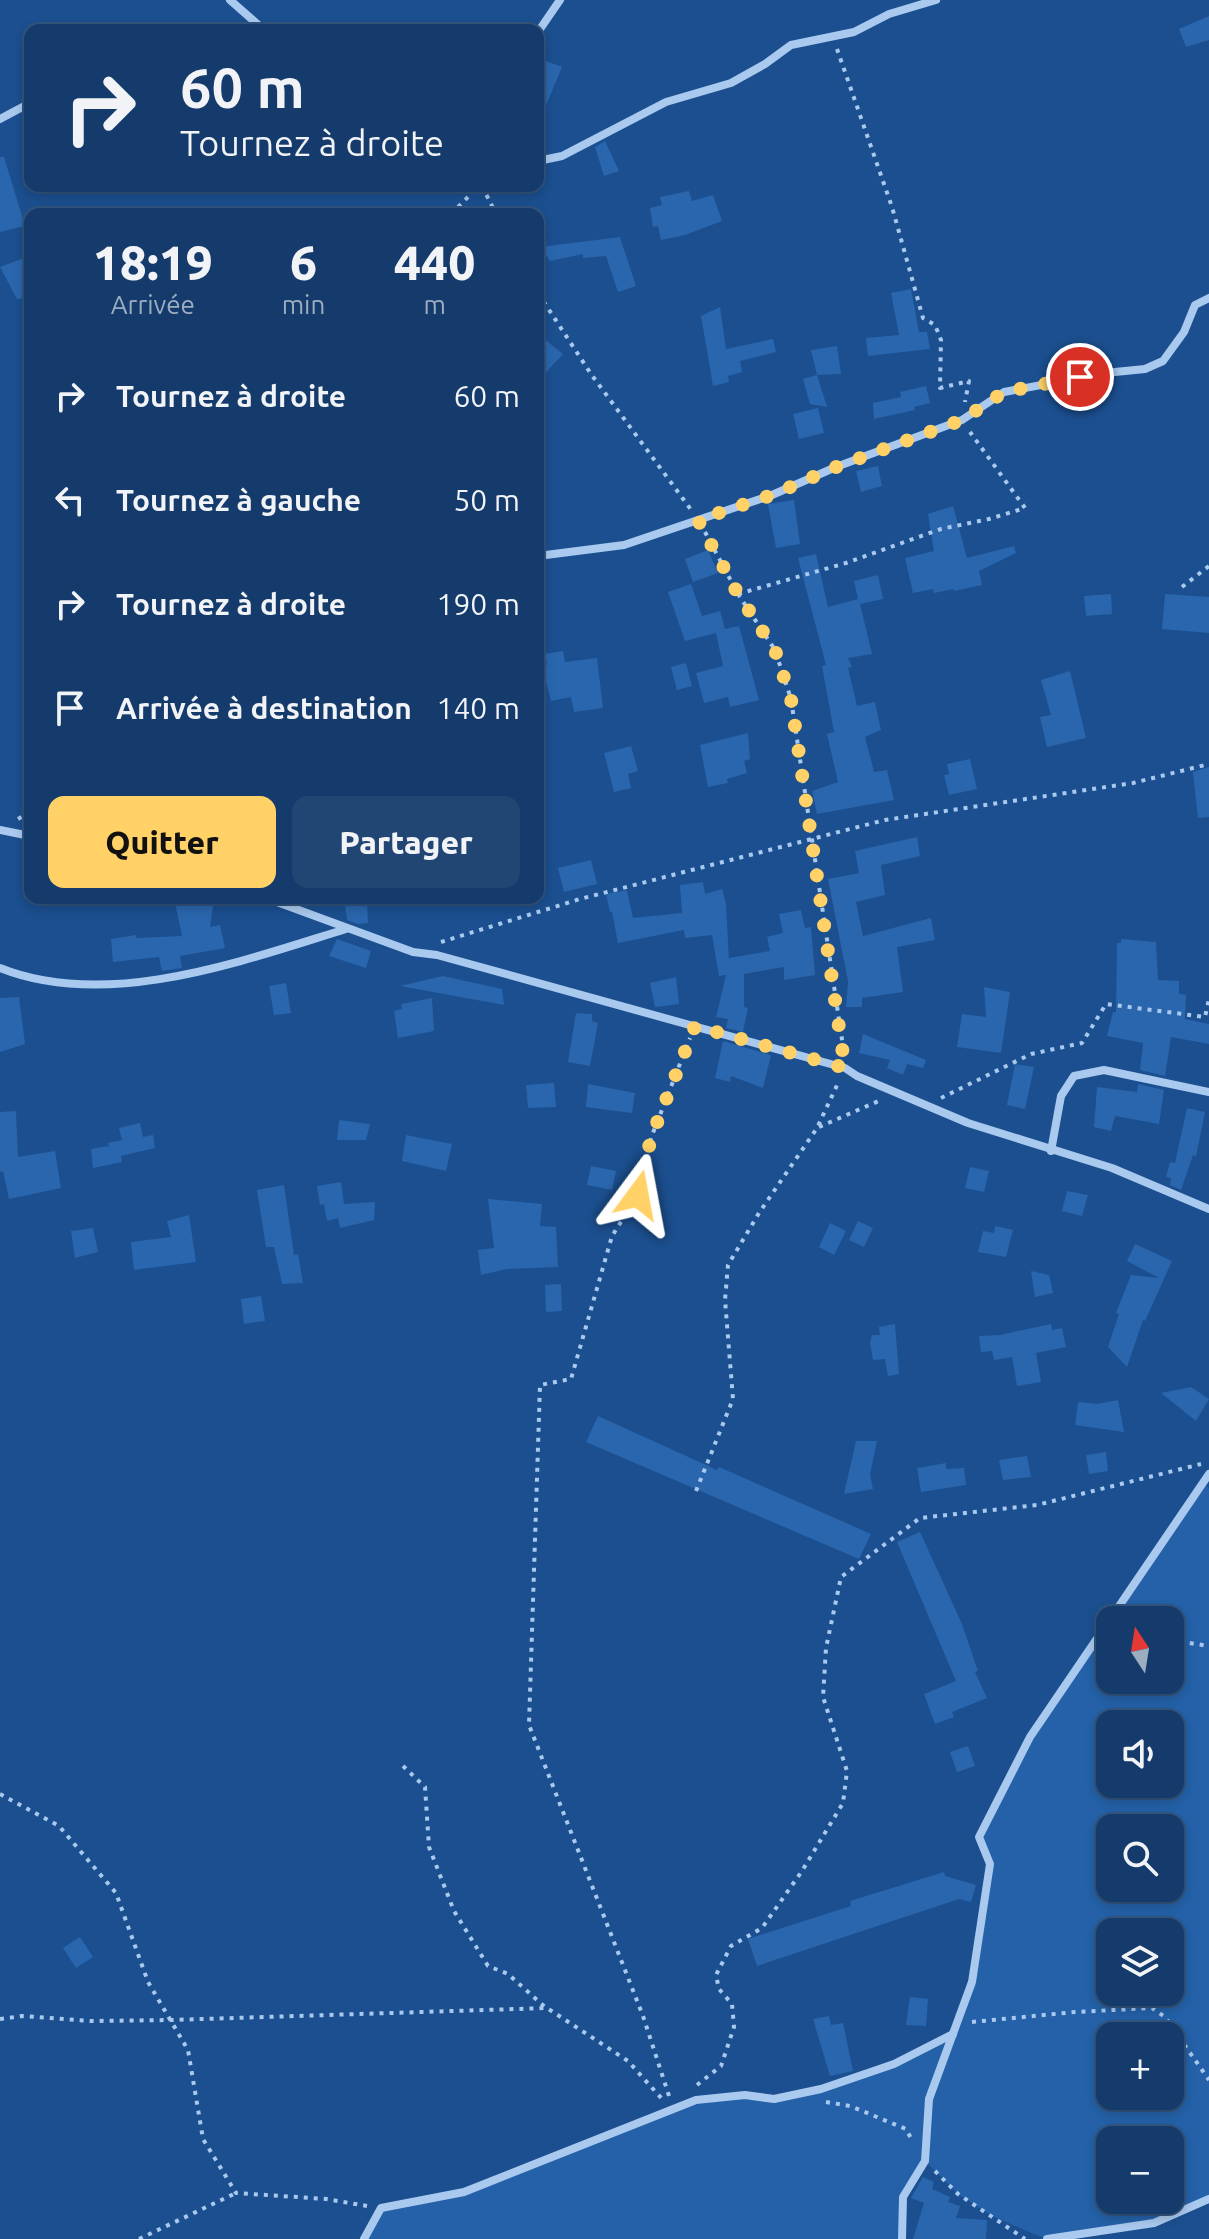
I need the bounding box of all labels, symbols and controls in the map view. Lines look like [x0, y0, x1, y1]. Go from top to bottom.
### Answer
icon: right [48, 56, 152, 160]
text: 60 m [180, 56, 305, 119]
text: Tournez à droite [180, 122, 444, 163]
text: 18:19 [93, 235, 213, 289]
text: 6 [290, 235, 317, 289]
text: 440 [394, 235, 475, 289]
text: Arrivée [111, 290, 195, 319]
text: min [282, 290, 325, 319]
text: m [423, 290, 446, 319]
pin [1046, 343, 1114, 411]
icon: arrive [1058, 355, 1102, 399]
icon: right [48, 374, 92, 418]
text: Tournez à droite [116, 379, 346, 413]
text: 60 m [453, 379, 520, 413]
icon: left [48, 478, 92, 522]
text: Tournez à gauche [116, 483, 361, 517]
text: 50 m [453, 483, 520, 517]
icon: right [48, 582, 92, 626]
text: Tournez à droite [116, 587, 346, 621]
text: 190 m [436, 587, 520, 621]
icon: arrive [48, 686, 92, 730]
text: Arrivée à destination [116, 691, 412, 725]
text: 140 m [436, 691, 520, 725]
button: Quitter [48, 796, 276, 888]
button: Partager [292, 796, 520, 888]
position arrow [596, 1153, 680, 1237]
north arrow [1096, 1606, 1184, 1694]
map controls [1096, 1606, 1184, 2214]
button: sound [1096, 1710, 1184, 1798]
button: search [1096, 1814, 1184, 1902]
button: layers [1096, 1918, 1184, 2006]
button: + [1096, 2022, 1184, 2110]
button: − [1096, 2126, 1184, 2214]

